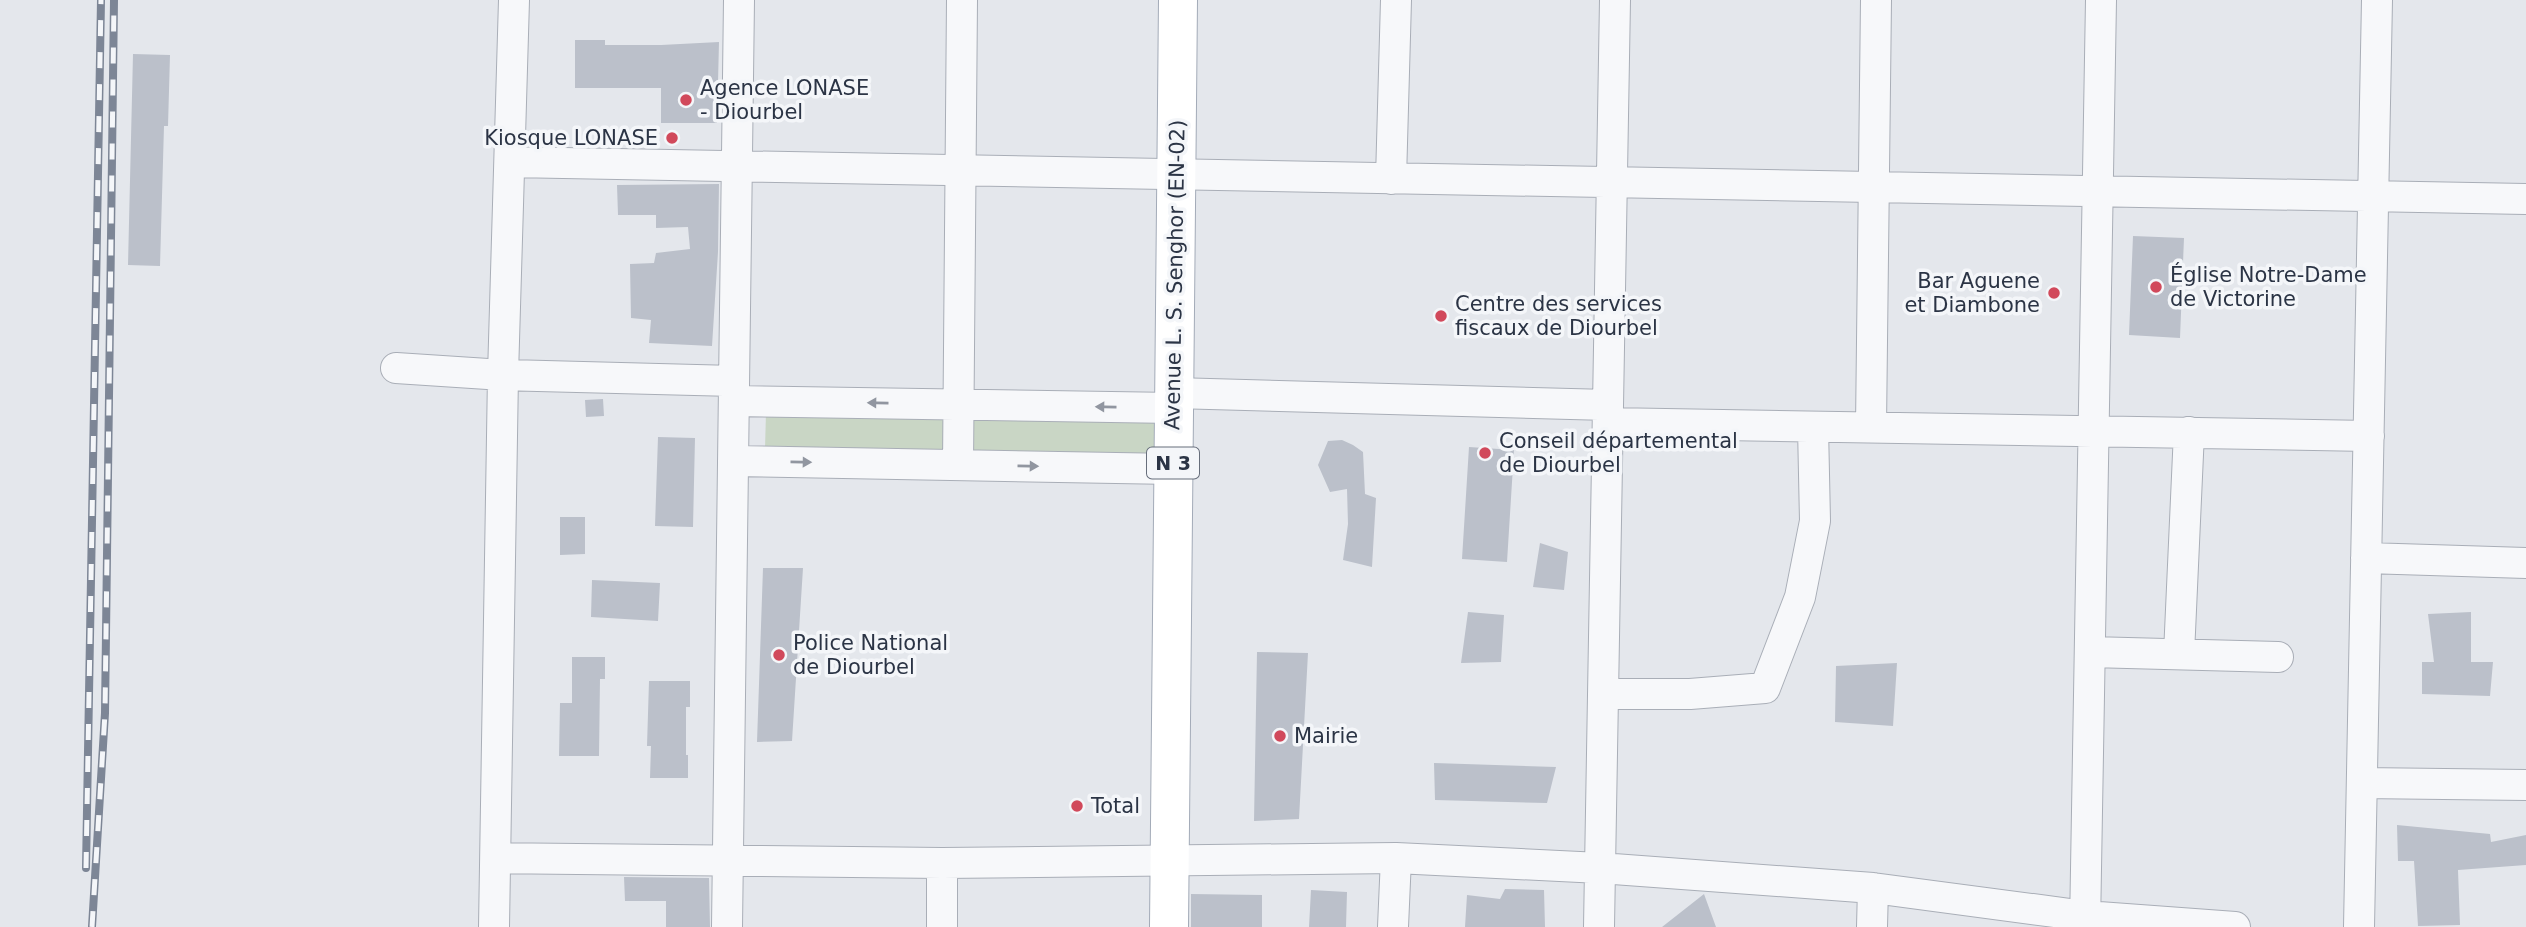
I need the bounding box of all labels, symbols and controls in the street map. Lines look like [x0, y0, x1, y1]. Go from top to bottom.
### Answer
place label: Agence LONASE - Diourbel [700, 76, 869, 124]
marker: Agence LONASE - Diourbel [678, 92, 694, 108]
street label: Avenue L. S. Senghor (EN-02) [1160, 120, 1190, 430]
place label: Kiosque LONASE [484, 126, 658, 150]
marker: Kiosque LONASE [664, 130, 680, 146]
place label: Église Notre-Dame de Victorine [2170, 262, 2367, 311]
place label: Bar Aguene et Diambone [1904, 269, 2040, 317]
marker: Église Notre-Dame de Victorine [2148, 279, 2164, 295]
marker: Bar Aguene et Diambone [2046, 285, 2062, 301]
place label: Centre des services fiscaux de Diourbel [1455, 292, 1662, 340]
marker: Centre des services fiscaux de Diourbel [1433, 308, 1449, 324]
one-way arrow [867, 397, 889, 409]
one-way arrow [1095, 401, 1117, 412]
place label: Conseil départemental de Diourbel [1499, 429, 1738, 477]
marker: Conseil départemental de Diourbel [1477, 445, 1493, 461]
road number: N 3 [1147, 447, 1199, 478]
one-way arrow [790, 456, 812, 468]
one-way arrow [1018, 460, 1040, 472]
place label: Police National de Diourbel [793, 631, 948, 679]
marker: Police National de Diourbel [771, 647, 787, 663]
place label: Mairie [1294, 724, 1358, 748]
marker: Mairie [1272, 728, 1288, 744]
place label: Total [1090, 794, 1140, 818]
marker: Total [1069, 798, 1085, 814]

